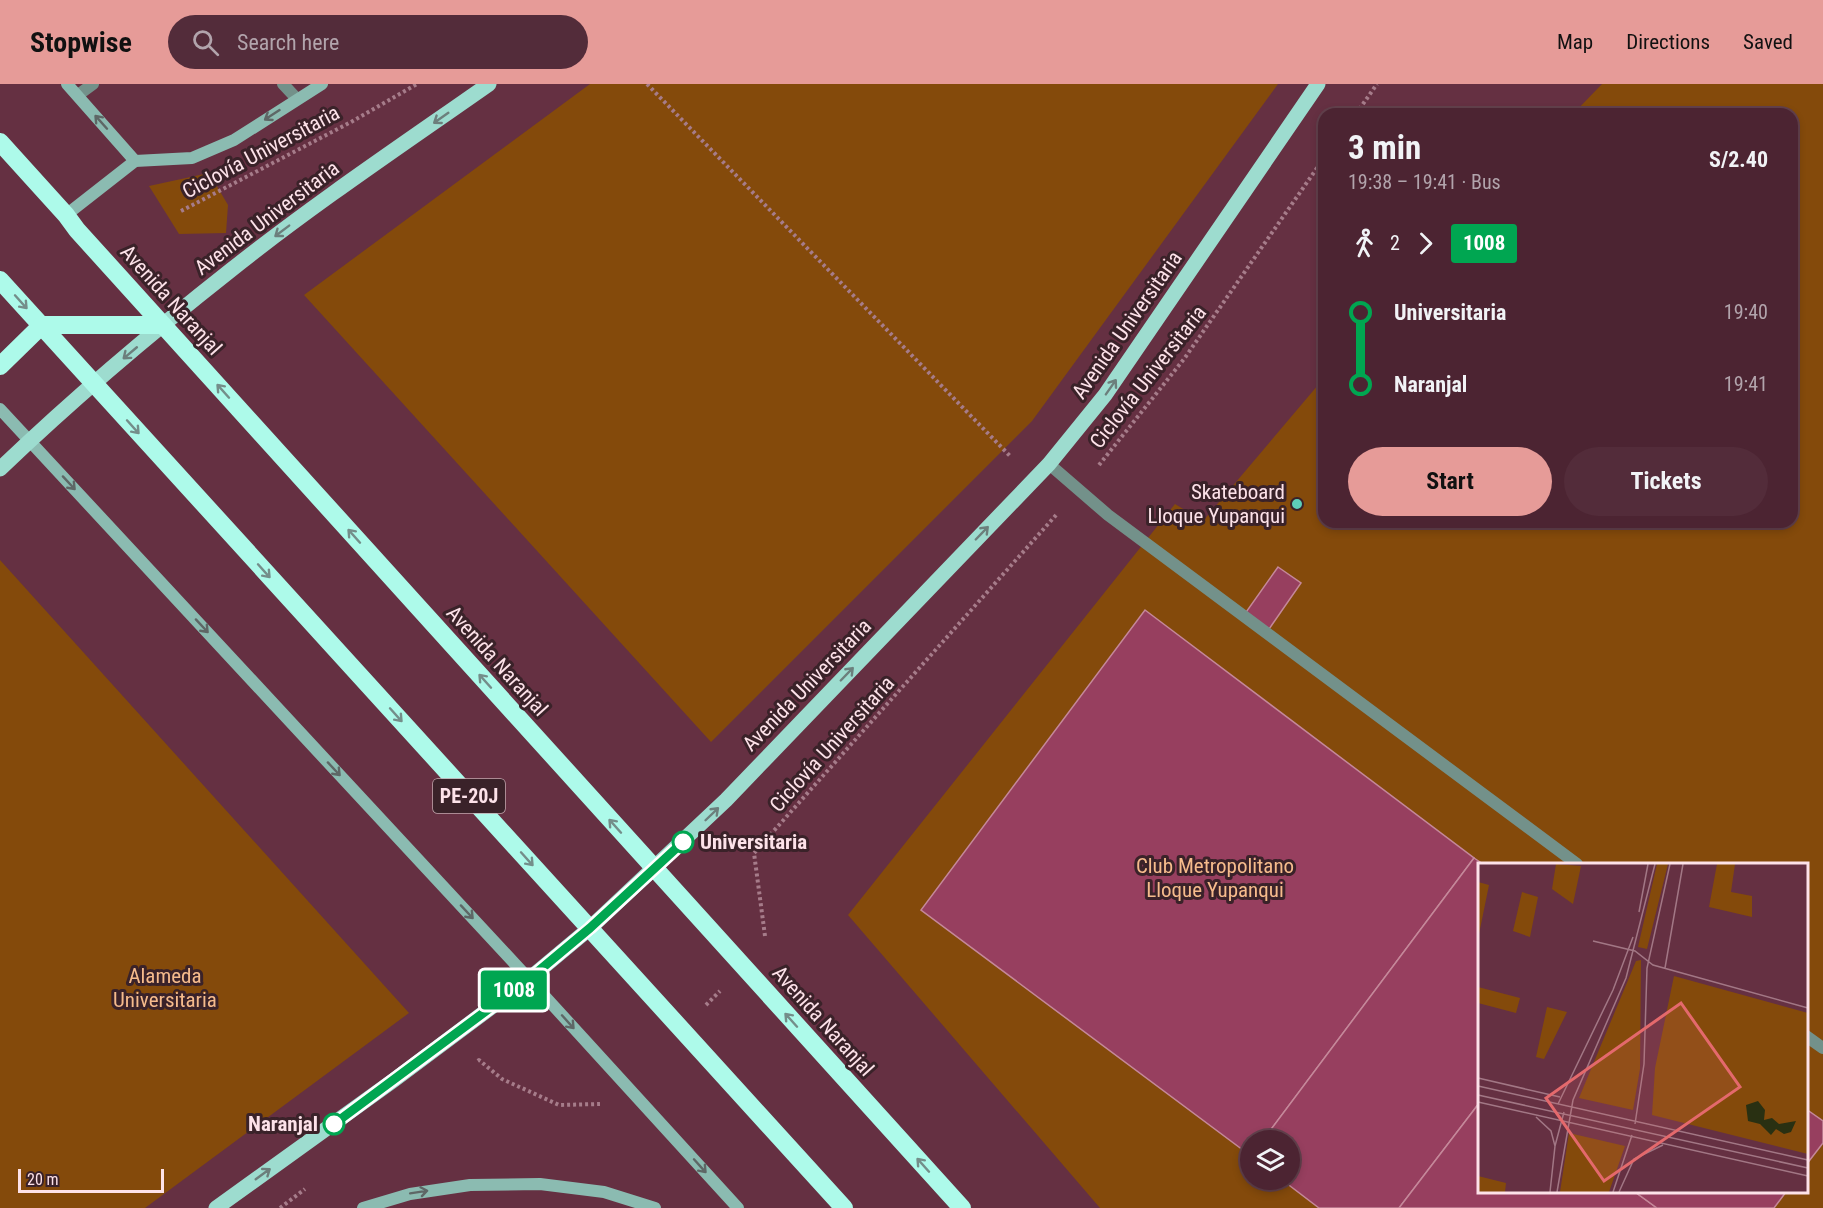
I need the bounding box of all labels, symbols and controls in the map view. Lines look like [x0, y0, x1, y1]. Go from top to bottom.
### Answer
search box [168, 15, 588, 69]
text: Stopwise [30, 26, 132, 59]
icon: search [189, 26, 222, 59]
text: Search here [237, 30, 339, 55]
text: Map [1557, 30, 1593, 54]
text: Directions [1626, 30, 1710, 54]
text: Saved [1743, 30, 1793, 54]
street label: Ciclovía Universitaria [178, 100, 344, 204]
one-way arrow [265, 109, 281, 121]
one-way arrow [433, 112, 449, 124]
one-way arrow [94, 115, 108, 130]
text: 3 min [1348, 128, 1421, 167]
text: S/2.40 [1709, 147, 1768, 172]
street label: Avenida Universitaria [190, 156, 344, 280]
text: 19:38 – 19:41 · Bus [1348, 170, 1501, 194]
one-way arrow [275, 225, 291, 238]
icon: walk [1348, 227, 1381, 260]
icon: forward [1409, 227, 1442, 260]
text: 2 [1390, 231, 1400, 255]
text: 1008 [1463, 231, 1505, 255]
street label: Avenida Naranjal [115, 240, 227, 360]
street label: Avenida Universitaria [1067, 247, 1187, 403]
one-way arrow [14, 294, 28, 309]
text: Universitaria [1394, 300, 1506, 325]
text: 19:40 [1724, 300, 1768, 324]
street label: Ciclovía Universitaria [1085, 301, 1211, 453]
one-way arrow [123, 346, 138, 360]
text: Naranjal [1394, 372, 1467, 397]
text: 19:41 [1724, 372, 1768, 396]
one-way arrow [1105, 379, 1117, 396]
one-way arrow [216, 384, 230, 399]
one-way arrow [126, 419, 140, 434]
button: Start [1348, 447, 1552, 516]
button: Tickets [1564, 447, 1768, 516]
one-way arrow [62, 476, 76, 491]
place label: Skateboard Lloque Yupanqui [1147, 480, 1285, 528]
marker: Skateboard Lloque Yupanqui [1290, 497, 1304, 511]
one-way arrow [975, 526, 989, 541]
one-way arrow [347, 529, 361, 544]
one-way arrow [257, 563, 271, 578]
street label: Avenida Naranjal [441, 601, 553, 721]
street label: Avenida Universitaria [738, 614, 876, 756]
one-way arrow [195, 619, 209, 634]
one-way arrow [840, 666, 854, 681]
street label: Ciclovía Universitaria [765, 671, 899, 817]
one-way arrow [478, 674, 492, 689]
one-way arrow [389, 708, 403, 723]
one-way arrow [327, 762, 342, 777]
road number: PE-20J [433, 779, 505, 813]
one-way arrow [704, 807, 719, 821]
one-way arrow [608, 819, 622, 834]
place label: Universitaria [700, 830, 807, 854]
marker: Universitaria [672, 831, 694, 853]
one-way arrow [520, 852, 534, 867]
park label: Club Metropolitano Lloque Yupanqui [1136, 854, 1294, 902]
inset map [1478, 863, 1808, 1193]
one-way arrow [460, 905, 474, 920]
street label: Avenida Naranjal [767, 961, 879, 1081]
park label: Alameda Universitaria [113, 964, 217, 1012]
line badge: 1008 [472, 970, 556, 1010]
text: 1008 [493, 978, 535, 1002]
one-way arrow [784, 1013, 798, 1028]
one-way arrow [561, 1015, 575, 1030]
place label: Naranjal [248, 1112, 318, 1136]
marker: Naranjal [323, 1113, 345, 1135]
map controls [1240, 1130, 1300, 1190]
button: layers [1240, 1130, 1300, 1190]
one-way arrow [915, 1157, 930, 1172]
one-way arrow [693, 1159, 707, 1174]
scale bar [18, 1166, 164, 1194]
one-way arrow [255, 1168, 271, 1180]
text: 20 m [27, 1170, 59, 1189]
one-way arrow [408, 1187, 428, 1198]

